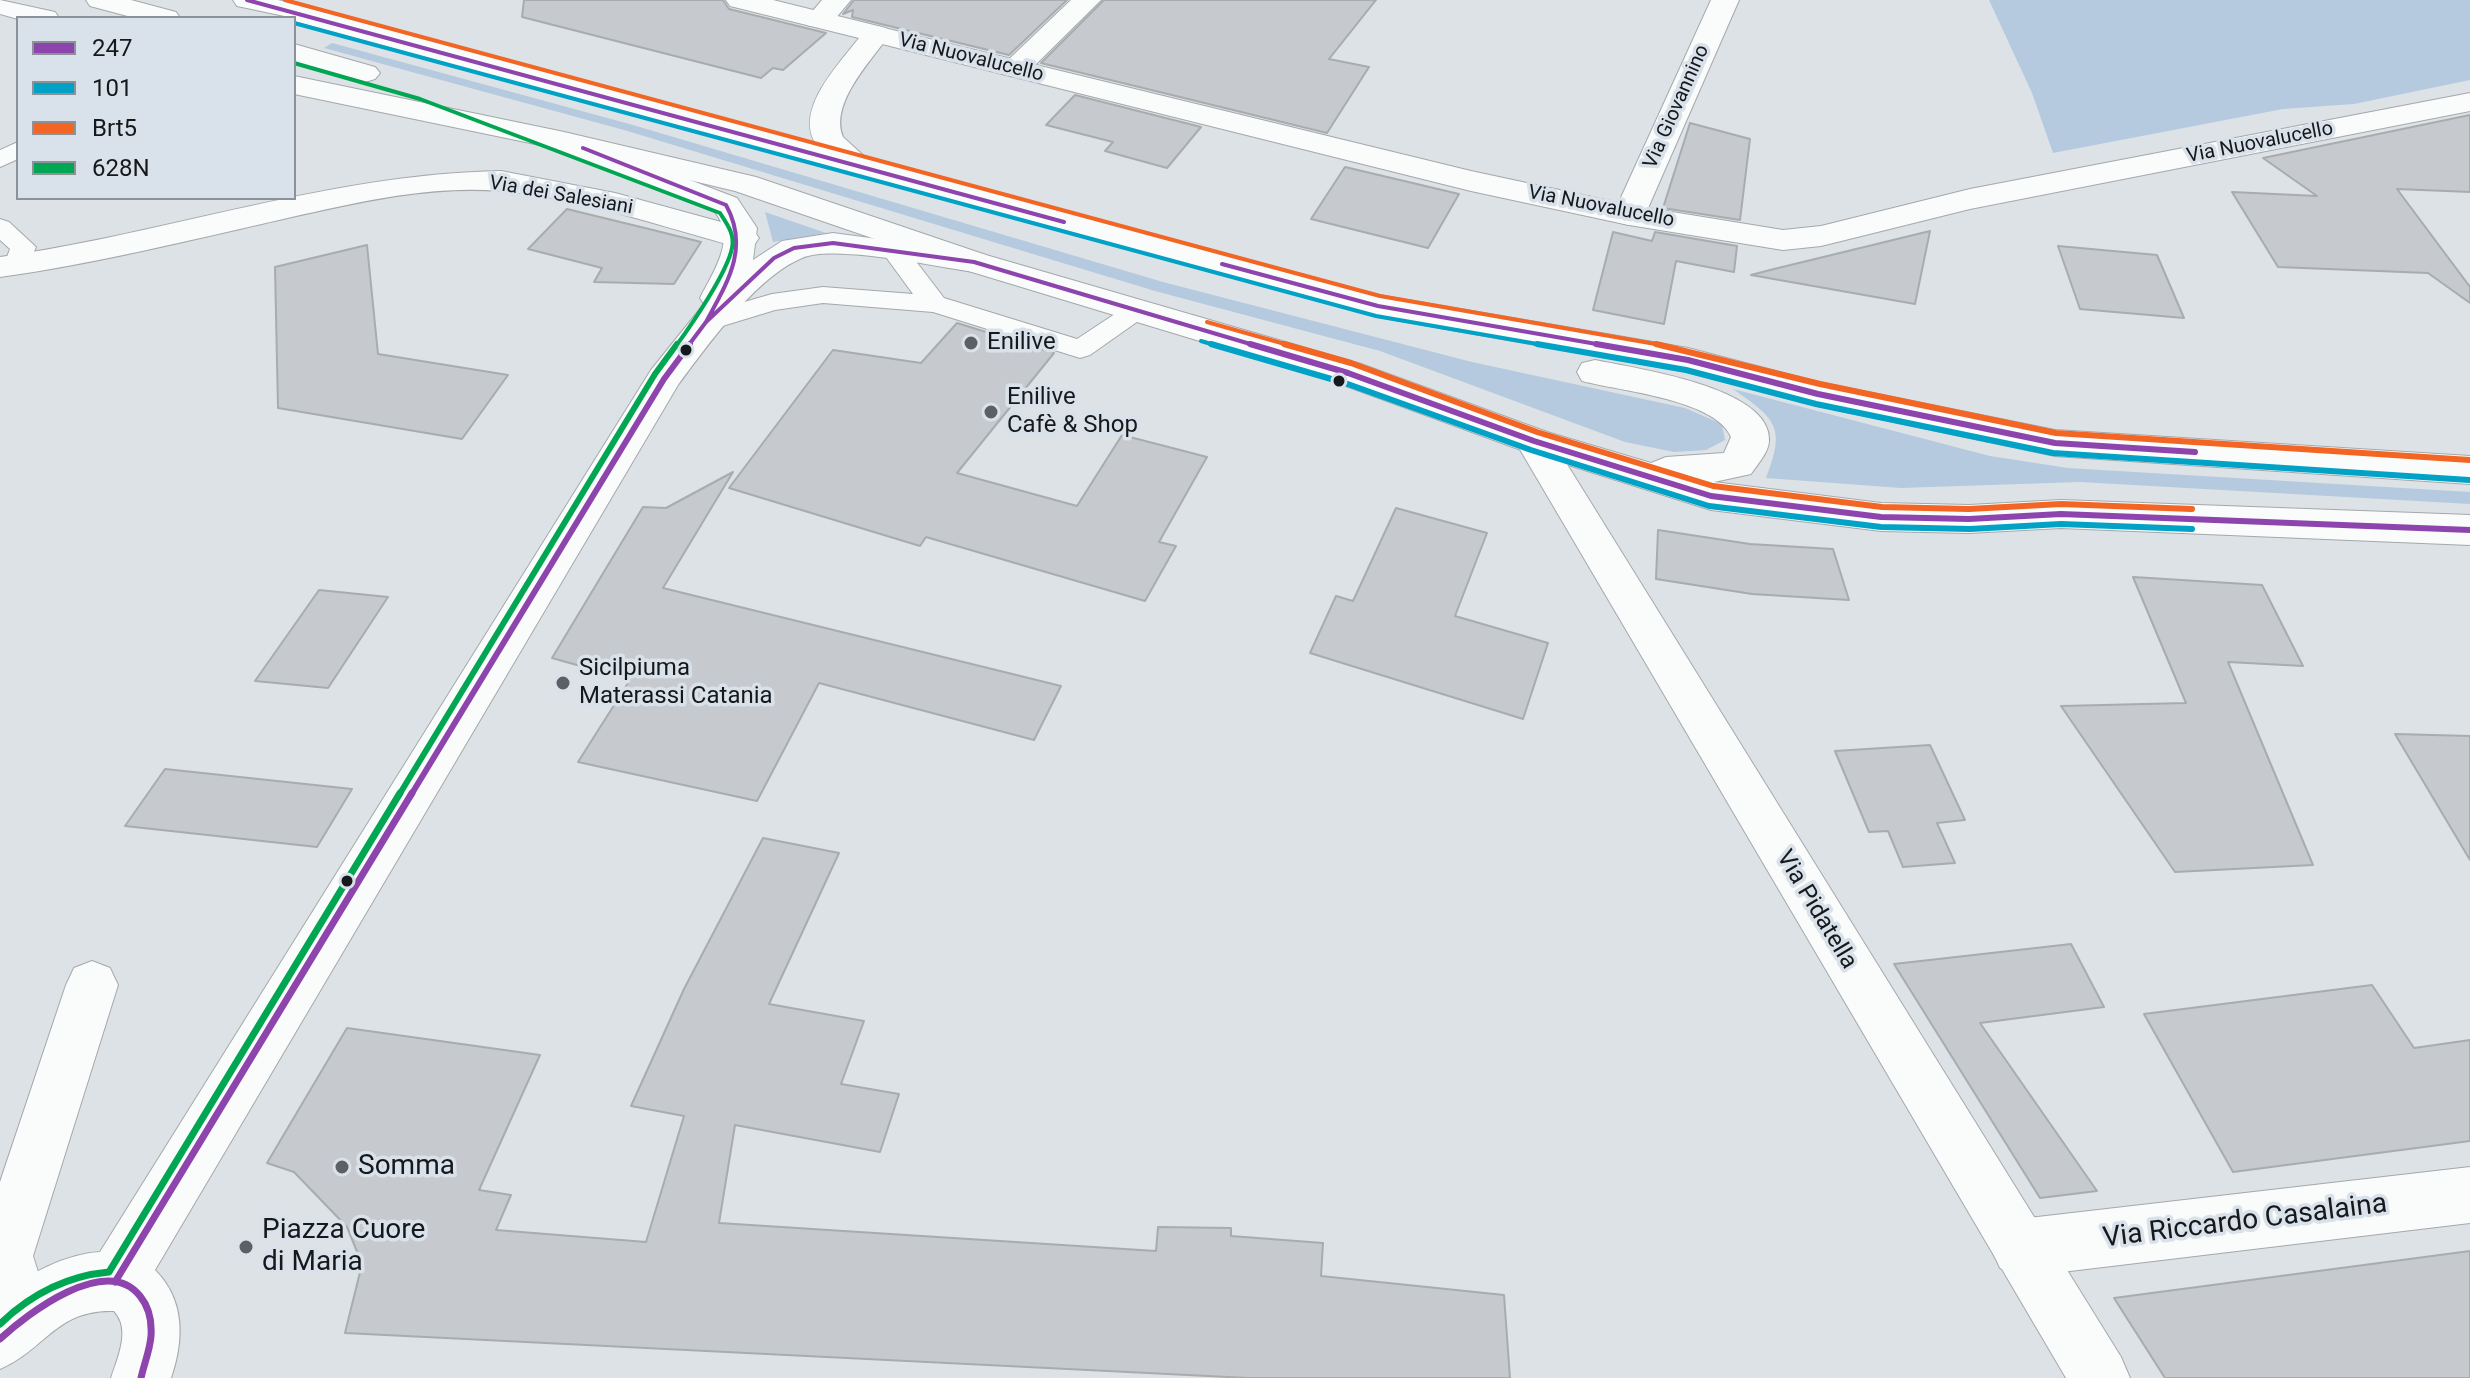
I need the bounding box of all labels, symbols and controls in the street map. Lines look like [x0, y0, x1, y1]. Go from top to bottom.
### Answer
legend [16, 16, 296, 200]
street label: Via Nuovalucello [896, 28, 1046, 88]
text: 247 [92, 34, 132, 62]
street label: Via Giovannino [1639, 41, 1715, 173]
text: 101 [92, 74, 132, 102]
text: Brt5 [92, 114, 137, 142]
street label: Via Nuovalucello [2185, 117, 2335, 169]
text: 628N [92, 154, 150, 182]
street label: Via dei Salesiani [487, 172, 635, 220]
street label: Via Nuovalucello [1526, 181, 1676, 233]
place label: Enilive [987, 329, 1056, 357]
marker: Enilive [962, 334, 980, 352]
unlabelled marker [678, 342, 694, 358]
unlabelled marker [1331, 373, 1347, 389]
place label: Enilive Cafè & Shop [1007, 384, 1138, 440]
marker: Enilive Cafè & Shop [982, 403, 1000, 421]
place label: Sicilpiuma Materassi Catania [579, 655, 773, 711]
marker: Sicilpiuma Materassi Catania [554, 674, 572, 692]
street label: Via Pidatella [1769, 846, 1863, 974]
unlabelled marker [339, 873, 355, 889]
place label: Somma [358, 1150, 455, 1184]
marker: Somma [333, 1158, 351, 1176]
street label: Via Riccardo Casalaina [2101, 1188, 2389, 1256]
place label: Piazza Cuore di Maria [262, 1214, 425, 1280]
marker: Piazza Cuore di Maria [237, 1238, 255, 1256]

